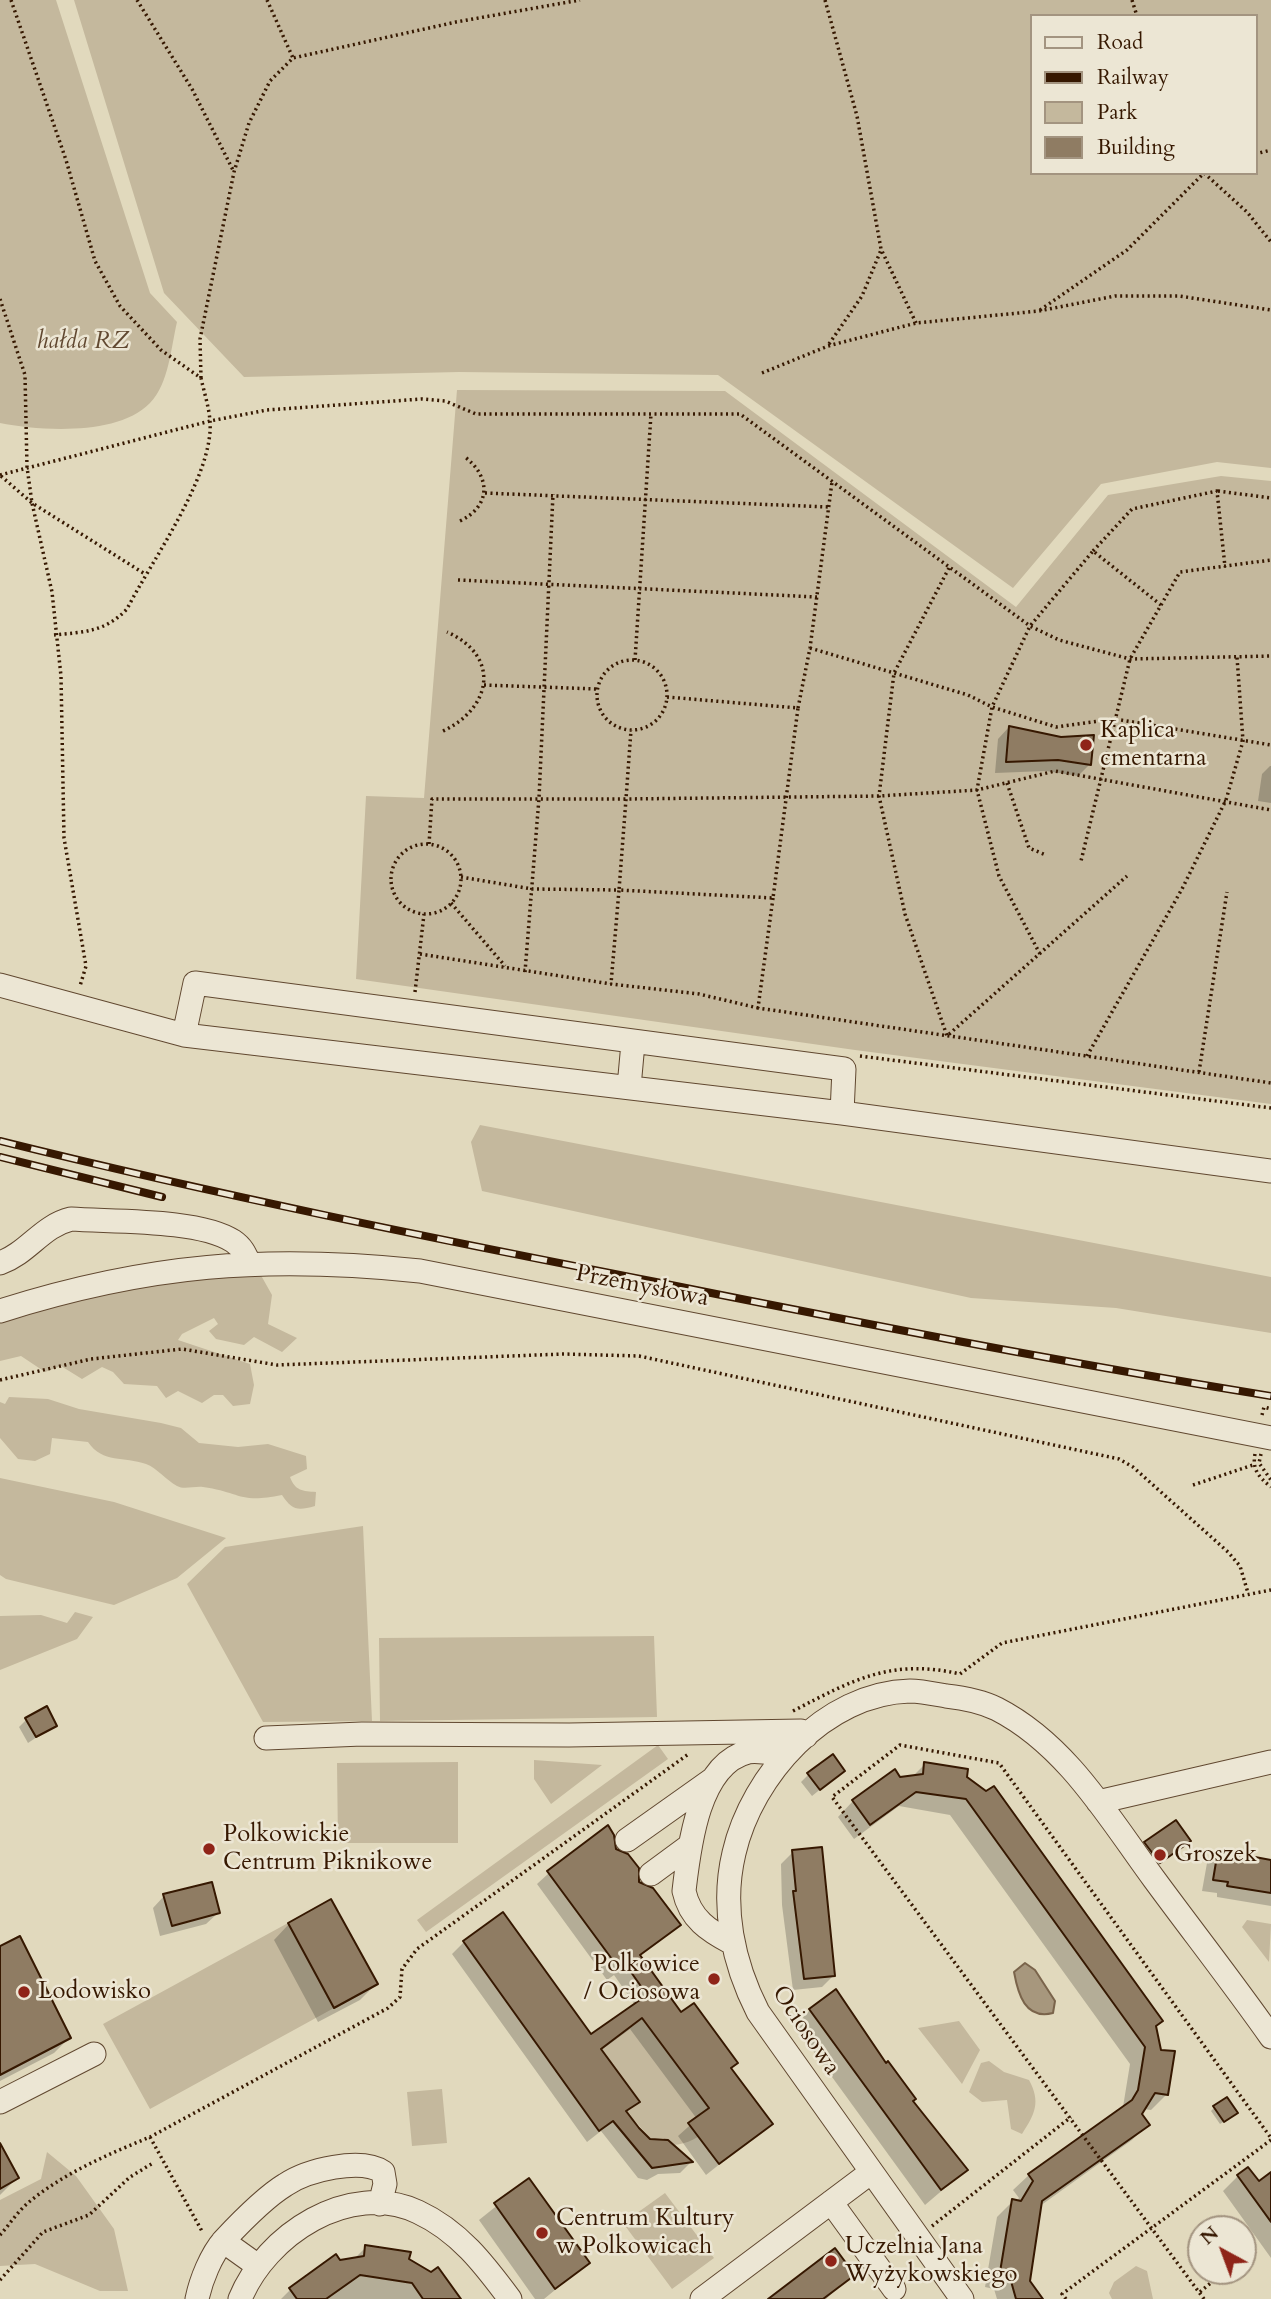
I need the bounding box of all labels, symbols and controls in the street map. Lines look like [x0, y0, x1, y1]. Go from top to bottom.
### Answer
legend [1030, 14, 1257, 175]
text: Road [1097, 28, 1143, 57]
text: Railway [1097, 63, 1169, 92]
text: Park [1097, 98, 1137, 127]
text: Building [1097, 133, 1175, 162]
park label: hałda RZ [37, 328, 129, 356]
place label: Kaplica cmentarna [1100, 717, 1206, 773]
marker: Kaplica cmentarna [1078, 737, 1094, 753]
street label: Przemysłowa [573, 1260, 711, 1314]
place label: Polkowickie Centrum Piknikowe [223, 1821, 432, 1877]
marker: Polkowickie Centrum Piknikowe [201, 1841, 217, 1857]
place label: Groszek [1174, 1841, 1257, 1869]
marker: Groszek [1152, 1847, 1168, 1863]
place label: Polkowice / Ociosowa [584, 1951, 700, 2007]
marker: Polkowice / Ociosowa [706, 1971, 722, 1987]
place label: Lodowisko [38, 1978, 151, 2006]
street label: Ociosowa [765, 1981, 845, 2081]
marker: Lodowisko [16, 1984, 32, 2000]
place label: Centrum Kultury w Polkowicach [556, 2205, 734, 2261]
north arrow [1187, 2215, 1257, 2285]
text: N [1195, 2220, 1224, 2251]
marker: Centrum Kultury w Polkowicach [534, 2225, 550, 2241]
place label: Uczelnia Jana Wyżykowskiego [845, 2233, 1018, 2289]
marker: Uczelnia Jana Wyżykowskiego [823, 2253, 839, 2269]

